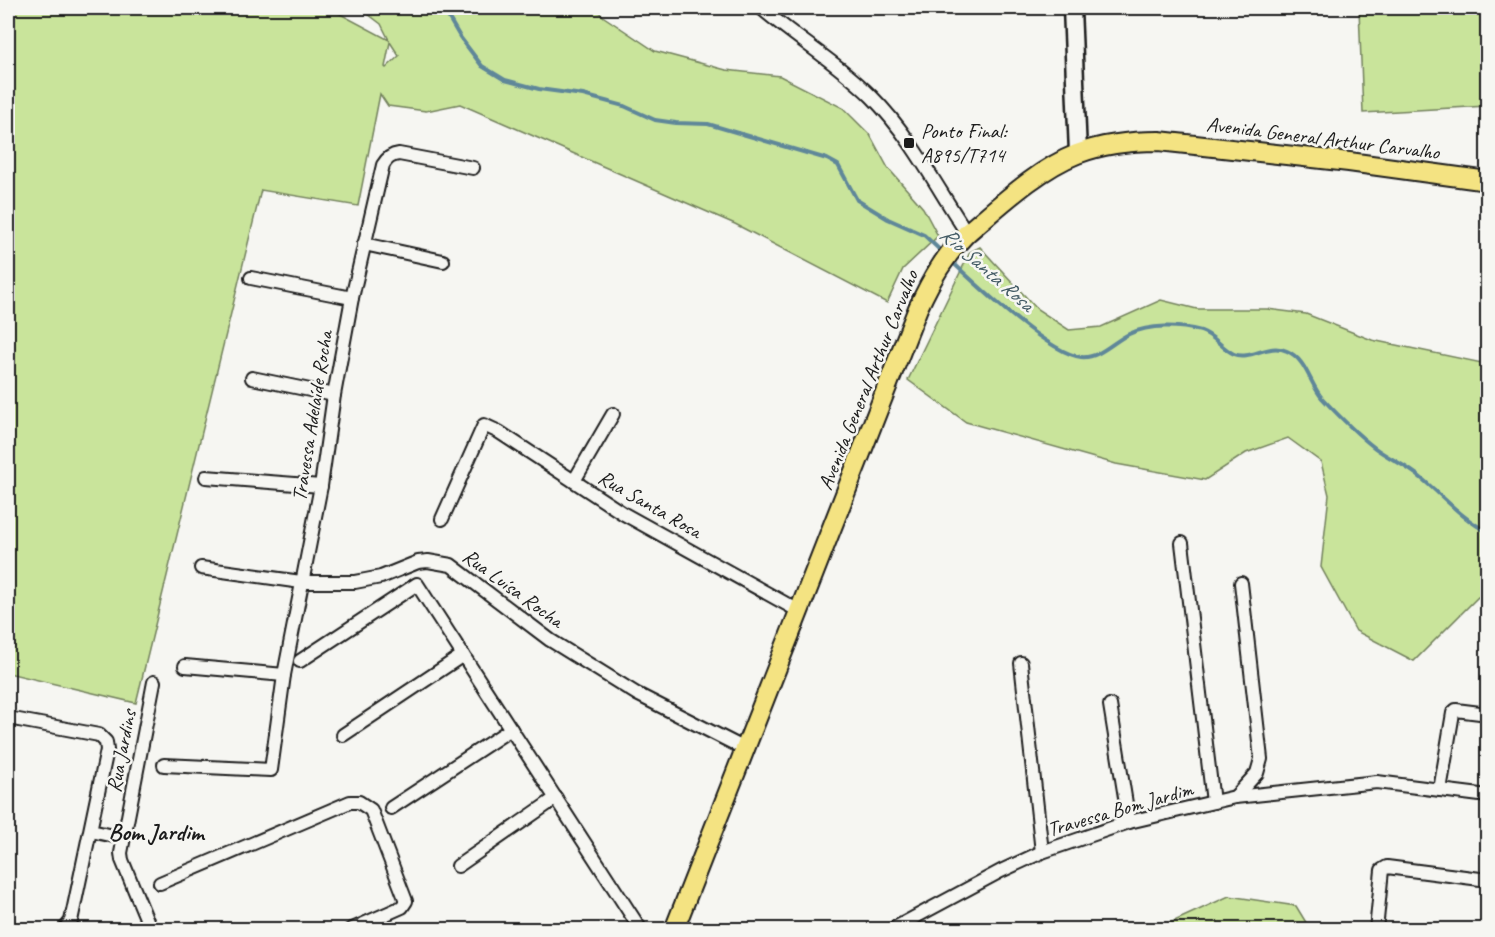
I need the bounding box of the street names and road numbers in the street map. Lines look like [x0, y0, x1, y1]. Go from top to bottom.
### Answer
street label: Avenida General Arthur Carvalho [1205, 111, 1442, 165]
street label: Avenida General Arthur Carvalho [812, 265, 925, 494]
street label: Travessa Adelaíde Rocha [286, 327, 339, 503]
street label: Rua Santa Rosa [594, 464, 708, 545]
street label: Rua Luísa Rocha [458, 543, 570, 635]
street label: Rua Jardins [100, 706, 142, 794]
street label: Travessa Bom Jardim [1044, 776, 1197, 842]

